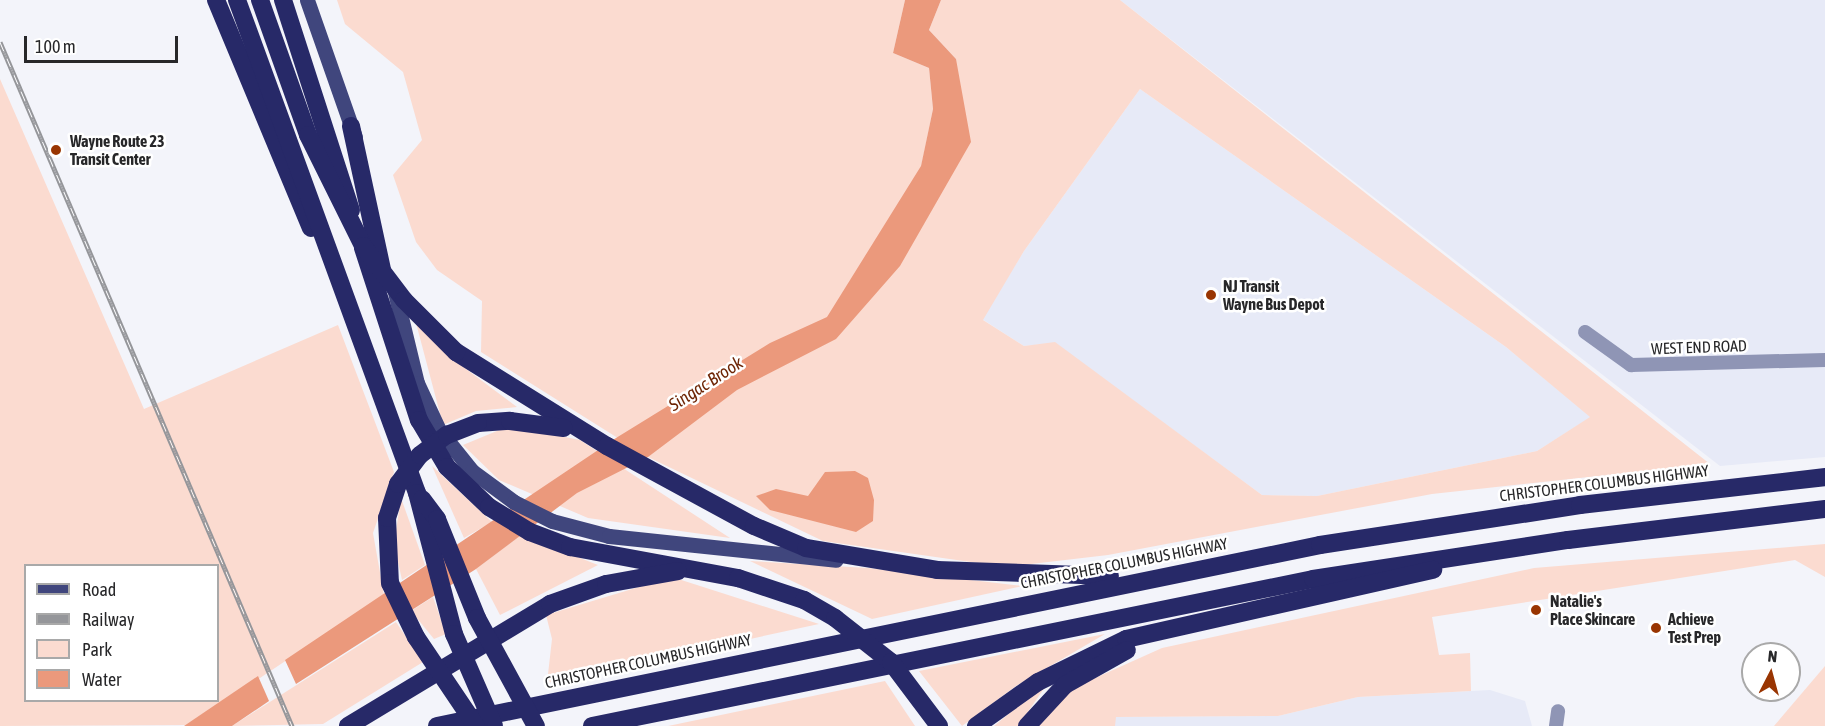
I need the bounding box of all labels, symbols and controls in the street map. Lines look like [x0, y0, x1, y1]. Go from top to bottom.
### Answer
scale bar [27, 24, 182, 62]
text: 100 m [35, 36, 76, 57]
place label: Wayne Route 23 Transit Center [70, 131, 165, 169]
marker: Wayne Route 23 Transit Center [47, 141, 65, 159]
place label: NJ Transit Wayne Bus Depot [1223, 276, 1324, 314]
marker: NJ Transit Wayne Bus Depot [1204, 288, 1218, 302]
street label: WEST END ROAD [1651, 336, 1747, 358]
water label: Singac Brook [665, 352, 747, 416]
street label: CHRISTOPHER COLUMBUS HIGHWAY [1498, 461, 1710, 505]
street label: CHRISTOPHER COLUMBUS HIGHWAY [1019, 533, 1229, 593]
legend [24, 564, 219, 702]
text: Road [82, 579, 116, 600]
place label: Natalie's Place Skincare [1550, 591, 1635, 629]
marker: Natalie's Place Skincare [1527, 601, 1545, 619]
text: Railway [82, 609, 134, 630]
place label: Achieve Test Prep [1668, 609, 1721, 647]
marker: Achieve Test Prep [1649, 621, 1663, 635]
street label: CHRISTOPHER COLUMBUS HIGHWAY [543, 630, 753, 692]
text: Park [82, 639, 112, 660]
north arrow [1741, 642, 1801, 702]
text: N [1767, 647, 1778, 666]
text: Water [82, 669, 121, 690]

